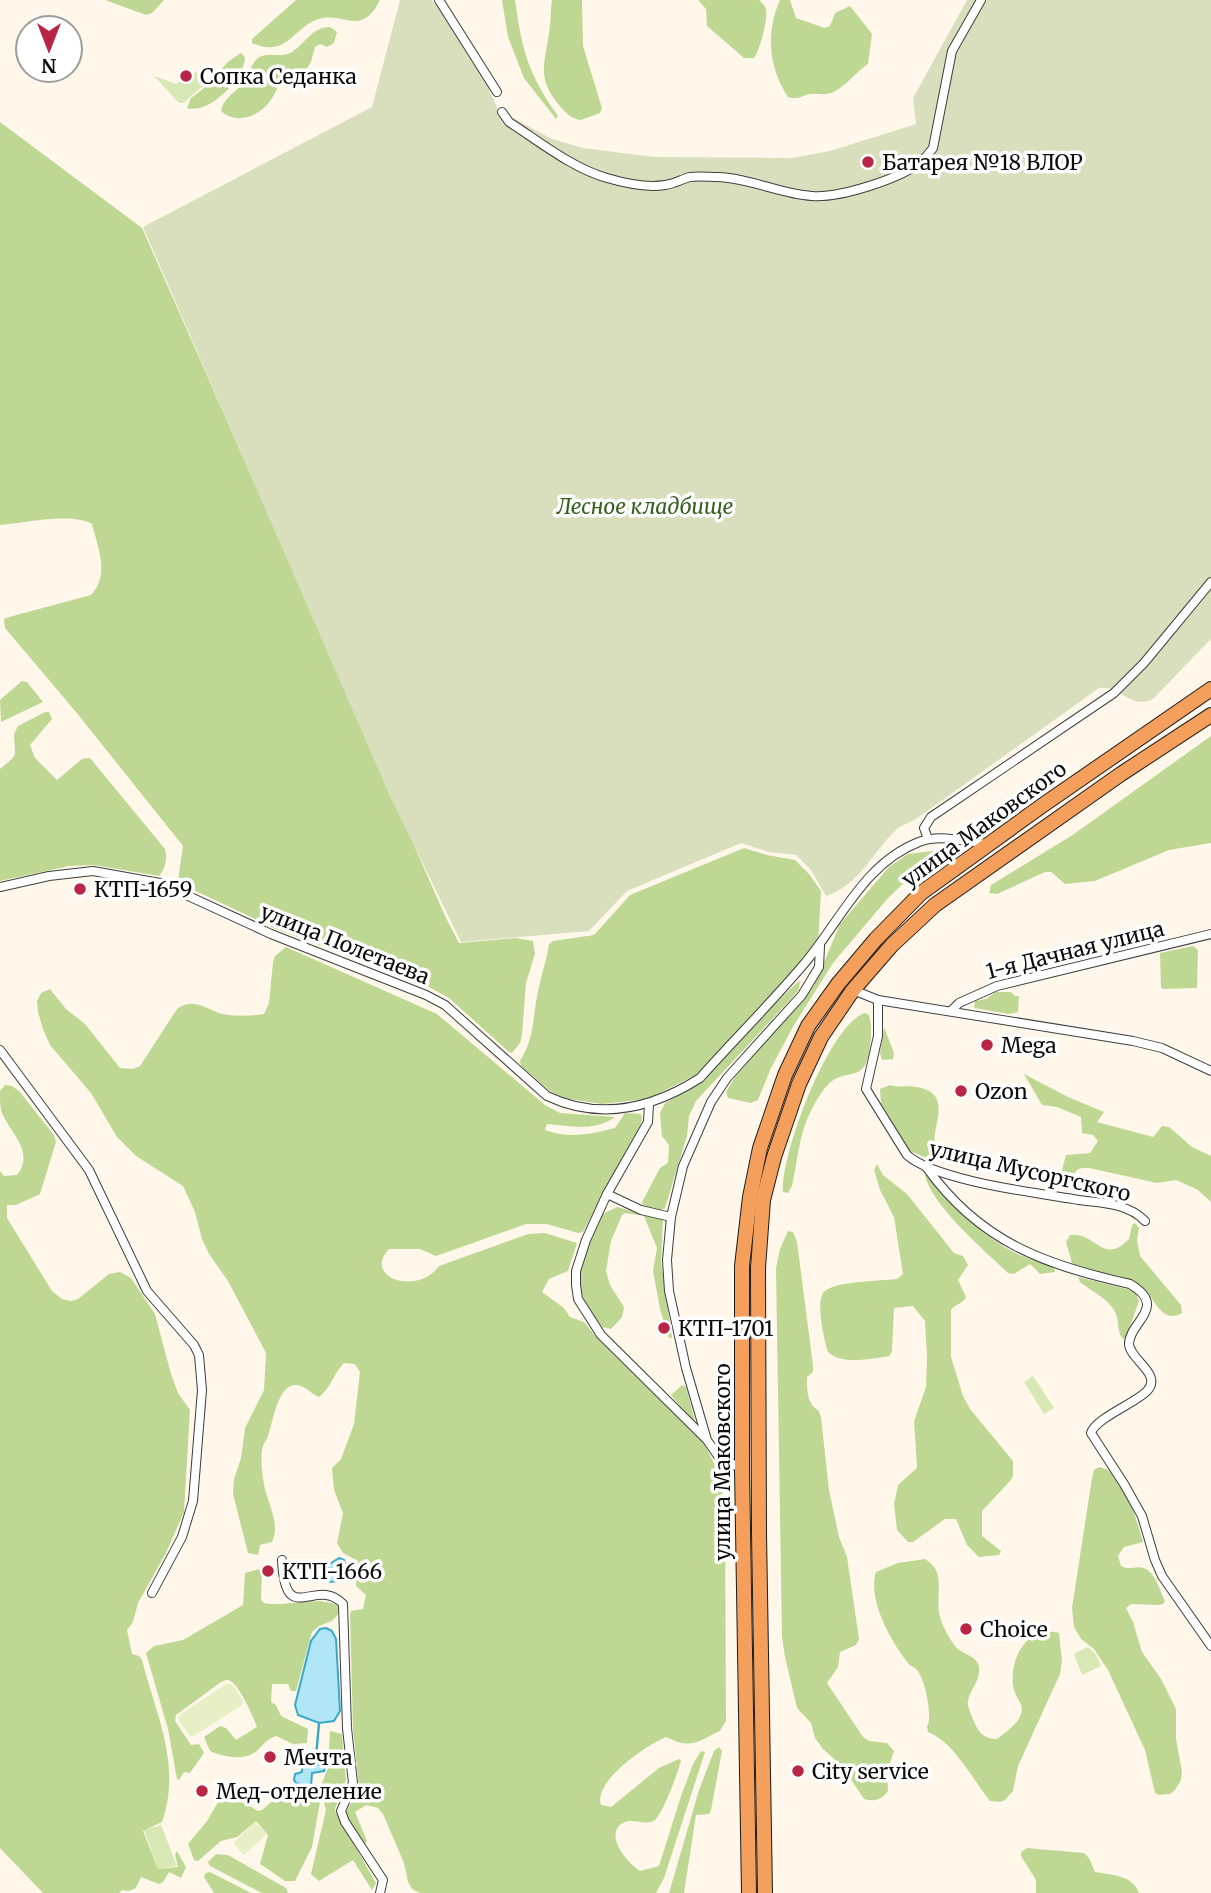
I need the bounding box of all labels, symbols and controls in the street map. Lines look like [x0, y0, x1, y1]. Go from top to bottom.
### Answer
north arrow [14, 14, 84, 84]
text: N [41, 54, 57, 78]
place label: Сопка Седанка [200, 63, 357, 90]
marker: Сопка Седанка [178, 68, 194, 84]
place label: Батарея №18 ВЛОР [882, 149, 1083, 176]
marker: Батарея №18 ВЛОР [860, 154, 876, 170]
park label: Лесное кладбище [556, 493, 733, 520]
street label: улица Маковского [896, 755, 1072, 893]
place label: КТП-1659 [94, 876, 192, 903]
marker: КТП-1659 [72, 881, 88, 897]
street label: улица Полетаева [256, 898, 434, 990]
street label: 1-я Дачная улица [983, 915, 1167, 985]
place label: Mega [1001, 1032, 1057, 1059]
marker: Mega [979, 1037, 995, 1053]
place label: Ozon [975, 1078, 1028, 1105]
marker: Ozon [953, 1083, 969, 1099]
street label: улица Мусоргского [927, 1135, 1133, 1207]
place label: КТП-1701 [678, 1315, 774, 1342]
marker: КТП-1701 [656, 1320, 672, 1336]
street label: улица Маковского [709, 1363, 736, 1561]
place label: КТП-1666 [282, 1558, 382, 1585]
marker: КТП-1666 [260, 1563, 276, 1579]
place label: Choice [980, 1616, 1048, 1643]
marker: Choice [958, 1621, 974, 1637]
place label: Мечта [284, 1744, 353, 1771]
marker: Мечта [262, 1749, 278, 1765]
place label: City service [812, 1758, 929, 1785]
marker: City service [790, 1763, 806, 1779]
place label: Мед-отделение [216, 1778, 382, 1805]
marker: Мед-отделение [194, 1783, 210, 1799]

